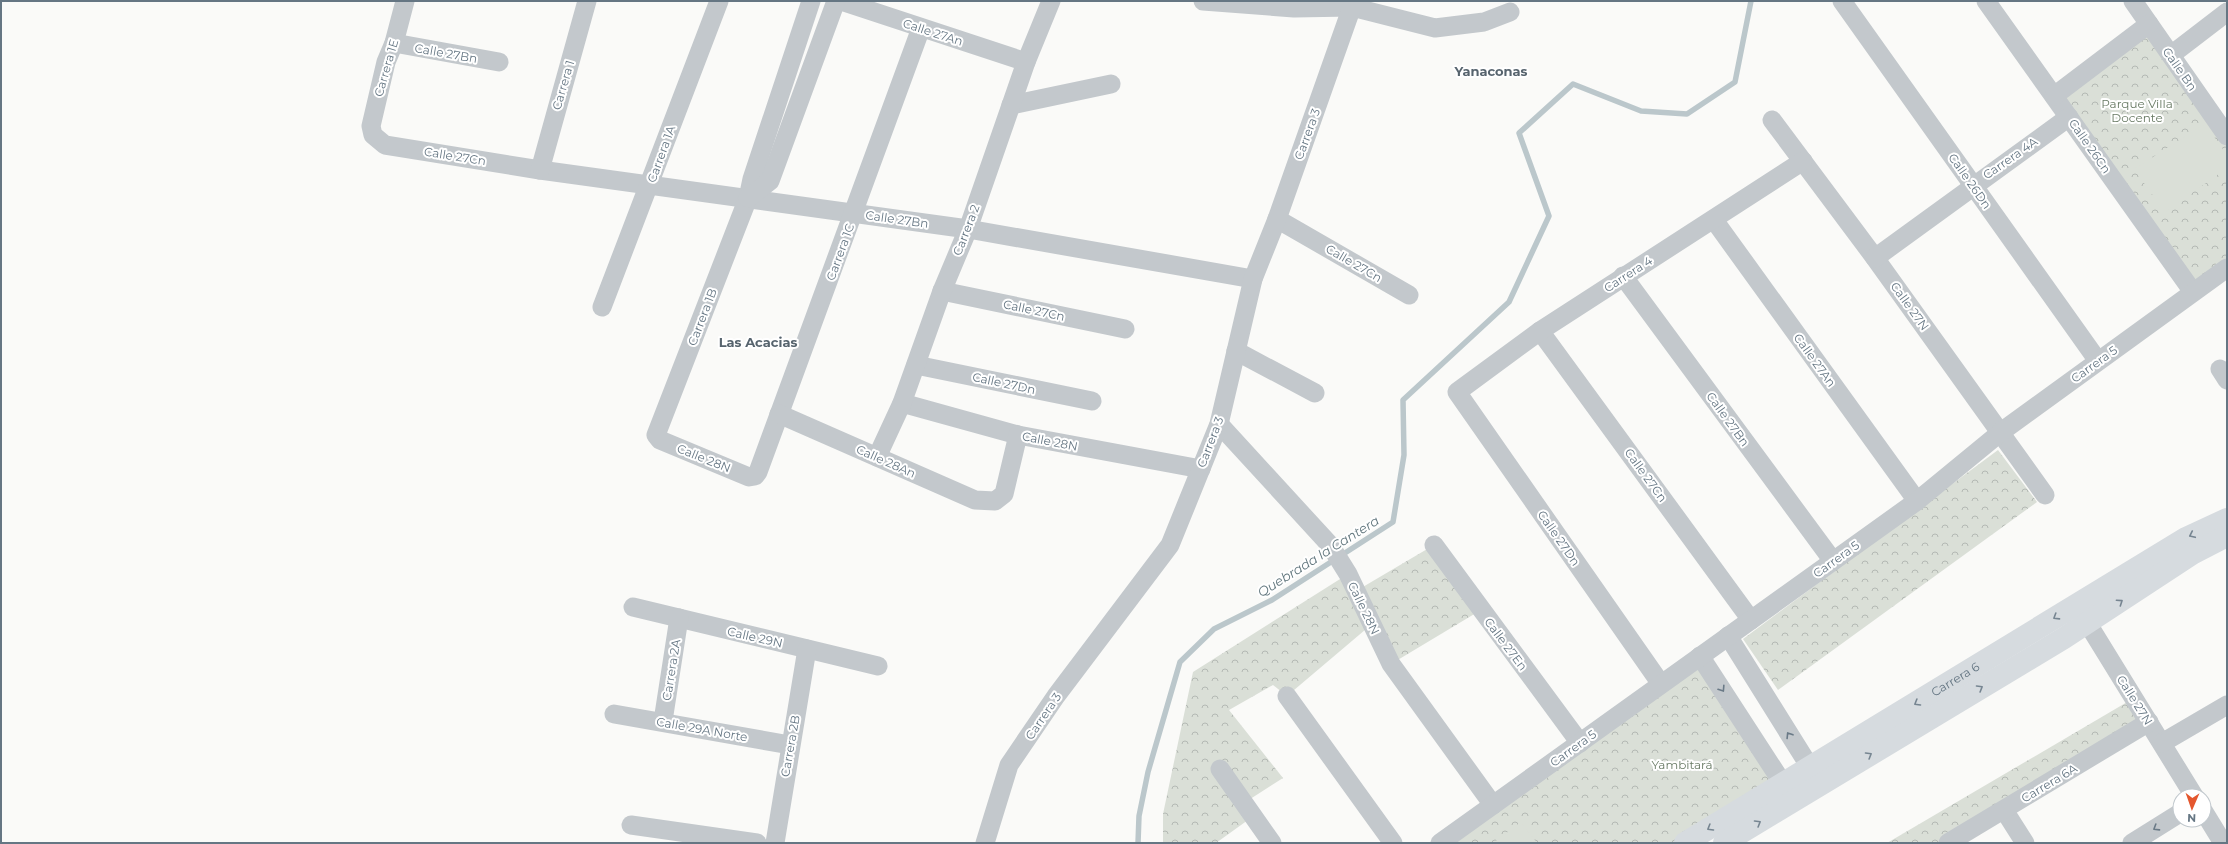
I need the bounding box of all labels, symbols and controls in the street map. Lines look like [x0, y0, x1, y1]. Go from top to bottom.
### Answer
street label: Calle 27An [901, 15, 965, 49]
street label: Carrera 1E [371, 38, 401, 98]
street label: Calle 27Bn [413, 40, 479, 66]
street label: Calle Bn [2160, 44, 2200, 94]
street label: Carrera 1 [549, 58, 577, 112]
district label: Yanaconas [1453, 63, 1528, 79]
park label: Parque Villa Docente [2101, 96, 2173, 125]
street label: Carrera 3 [1291, 106, 1323, 162]
street label: Calle 26Cn [2066, 116, 2114, 176]
street label: Carrera 1A [644, 123, 678, 185]
street label: Carrera 4A [1980, 134, 2041, 182]
street label: Calle 27Cn [423, 144, 487, 168]
street label: Calle 26Dn [1945, 150, 1995, 212]
street label: Carrera 2 [949, 202, 983, 258]
street label: Calle 27Bn [865, 207, 929, 231]
street label: Carrera 1C [823, 221, 857, 283]
street label: Calle 27Cn [1323, 241, 1385, 285]
street label: Carrera 4 [1601, 253, 1655, 295]
street label: Calle 27N [1887, 279, 1933, 333]
street label: Carrera 1B [684, 286, 720, 348]
street label: Calle 27Cn [1002, 296, 1066, 324]
street label: Calle 27An [1791, 330, 1839, 390]
district label: Las Acacias [719, 334, 797, 350]
street label: Carrera 5 [2068, 342, 2120, 386]
street label: Calle 27Dn [971, 369, 1037, 397]
street label: Calle 27Bn [1703, 389, 1753, 449]
street label: Carrera 3 [1193, 414, 1227, 470]
street label: Calle 28N [1021, 428, 1079, 454]
street label: Calle 28N [675, 440, 733, 476]
street label: Calle 28An [854, 441, 918, 481]
street label: Calle 27Cn [1622, 445, 1670, 505]
street label: Calle 27Dn [1534, 507, 1584, 569]
water label: Quebrada la Cantera [1254, 512, 1382, 600]
one-way arrow [2188, 530, 2196, 538]
street label: Carrera 5 [1810, 537, 1862, 581]
street label: Calle 28N [1345, 579, 1383, 637]
one-way arrow [2116, 599, 2123, 607]
one-way arrow [2054, 612, 2061, 619]
street label: Calle 27En [1481, 615, 1531, 673]
street label: Calle 29N [726, 623, 784, 651]
street label: Carrera 2A [659, 638, 683, 702]
street label: Carrera 6 [1928, 658, 1982, 699]
street label: Calle 27N [2114, 672, 2156, 728]
one-way arrow [1717, 685, 1724, 692]
one-way arrow [1976, 686, 1983, 693]
street label: Carrera 3 [1022, 689, 1064, 742]
one-way arrow [1914, 698, 1921, 705]
street label: Calle 29A Norte [655, 714, 749, 744]
street label: Carrera 2B [777, 714, 803, 778]
street label: Carrera 5 [1547, 726, 1599, 770]
one-way arrow [1787, 732, 1794, 739]
one-way arrow [1865, 753, 1872, 760]
park label: Yambitará [1651, 757, 1713, 772]
street label: Carrera 6A [2018, 760, 2080, 806]
north arrow [2172, 788, 2212, 828]
text: N [2187, 811, 2196, 825]
one-way arrow [1754, 820, 1761, 827]
one-way arrow [2153, 823, 2160, 830]
one-way arrow [1707, 824, 1714, 831]

